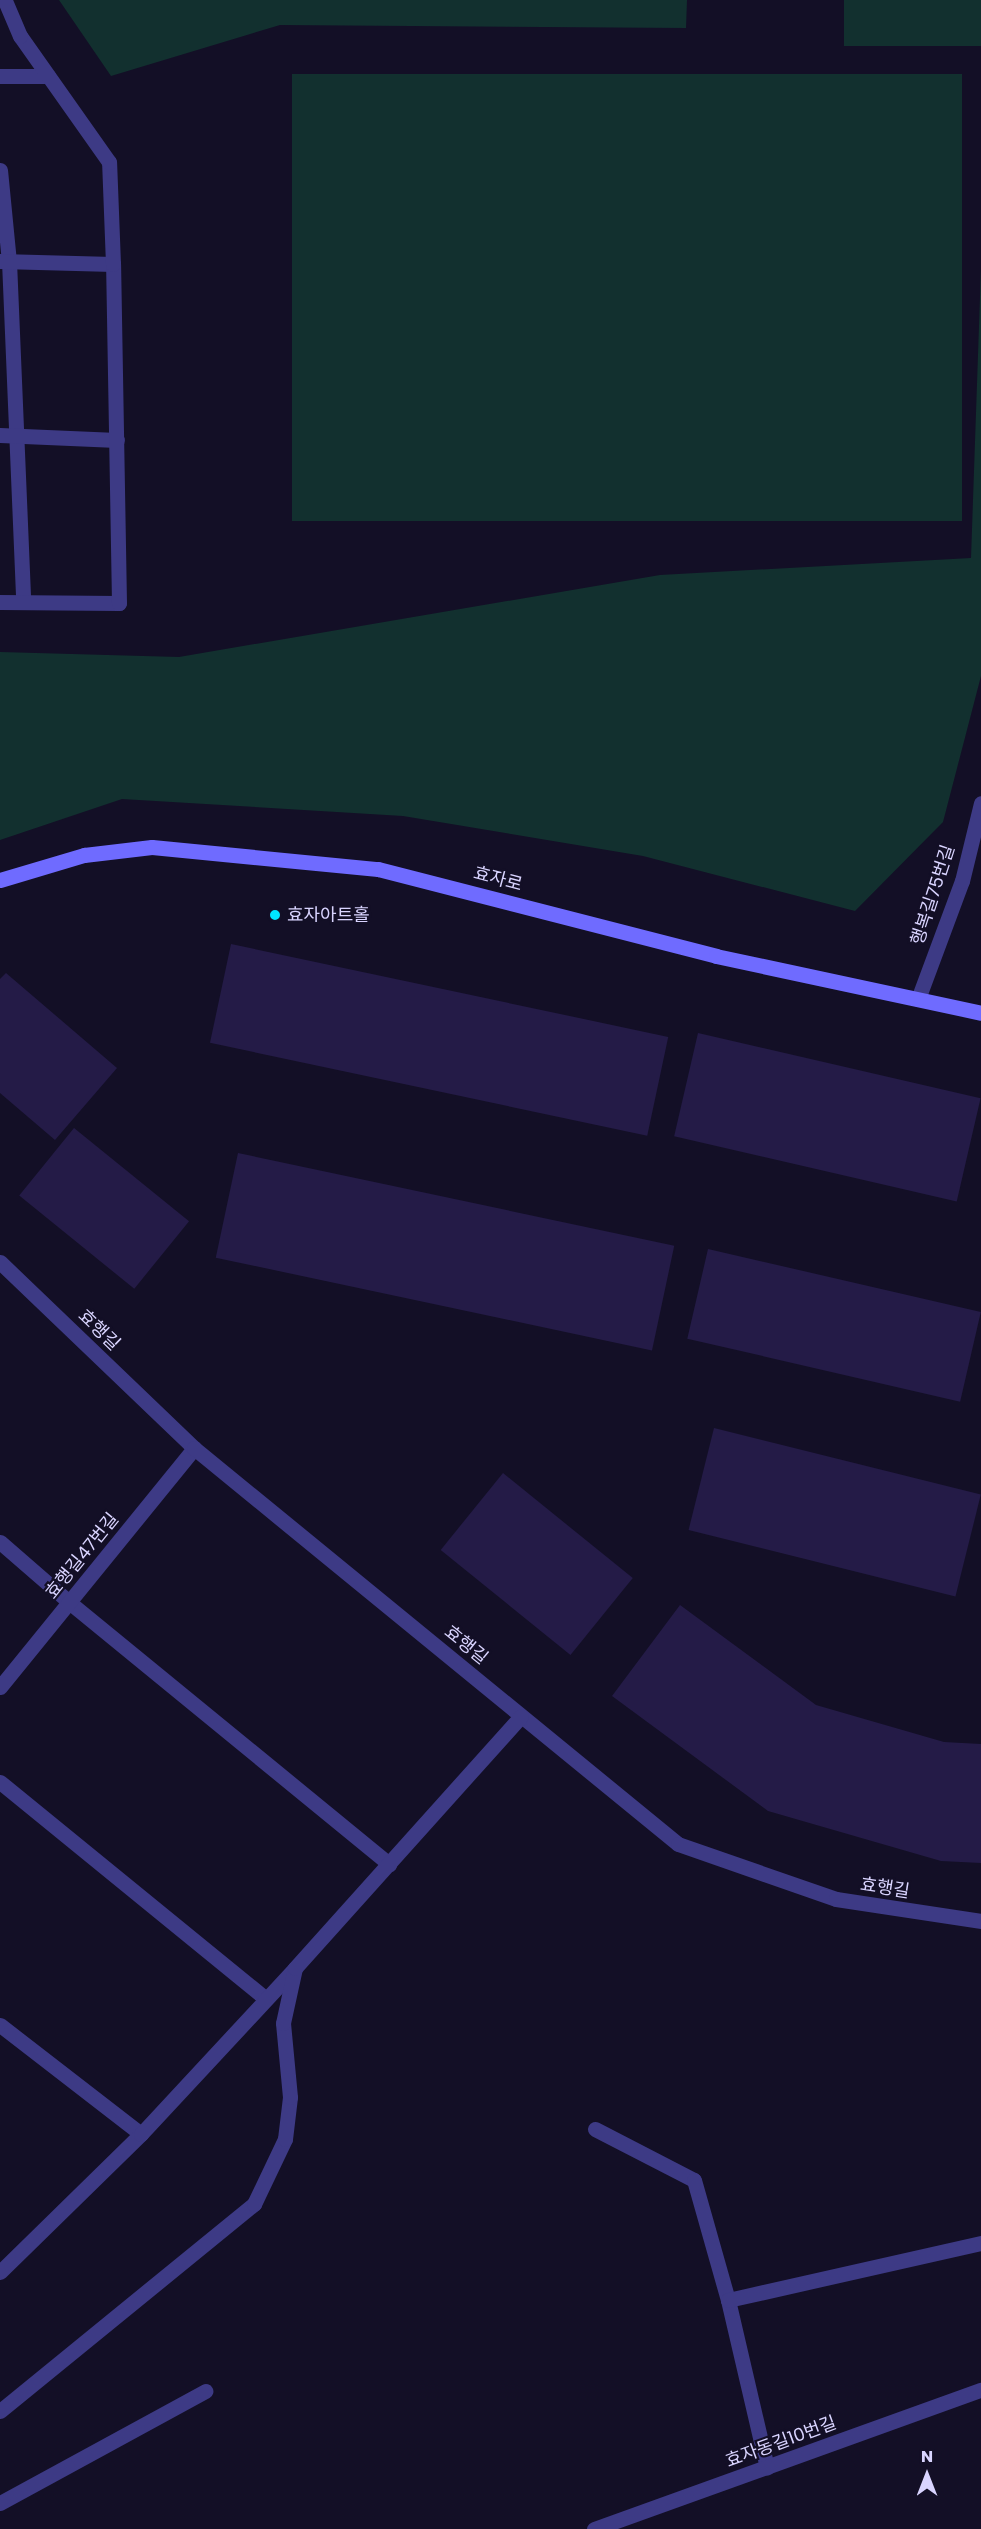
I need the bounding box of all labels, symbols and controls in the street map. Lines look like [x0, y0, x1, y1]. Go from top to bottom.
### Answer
street label: 행복길75번길 [907, 842, 959, 948]
street label: 효자로 [471, 862, 525, 896]
place label: 효자아트홀 [287, 904, 370, 926]
marker: 효자아트홀 [268, 908, 282, 922]
street label: 효행길 [74, 1305, 124, 1355]
street label: 효행길47번길 [41, 1509, 123, 1603]
street label: 효행길 [440, 1621, 492, 1669]
street label: 효행길 [859, 1873, 911, 1903]
street label: 효자동길10번길 [723, 2412, 839, 2472]
north arrow [897, 2445, 957, 2505]
text: N [921, 2445, 933, 2468]

